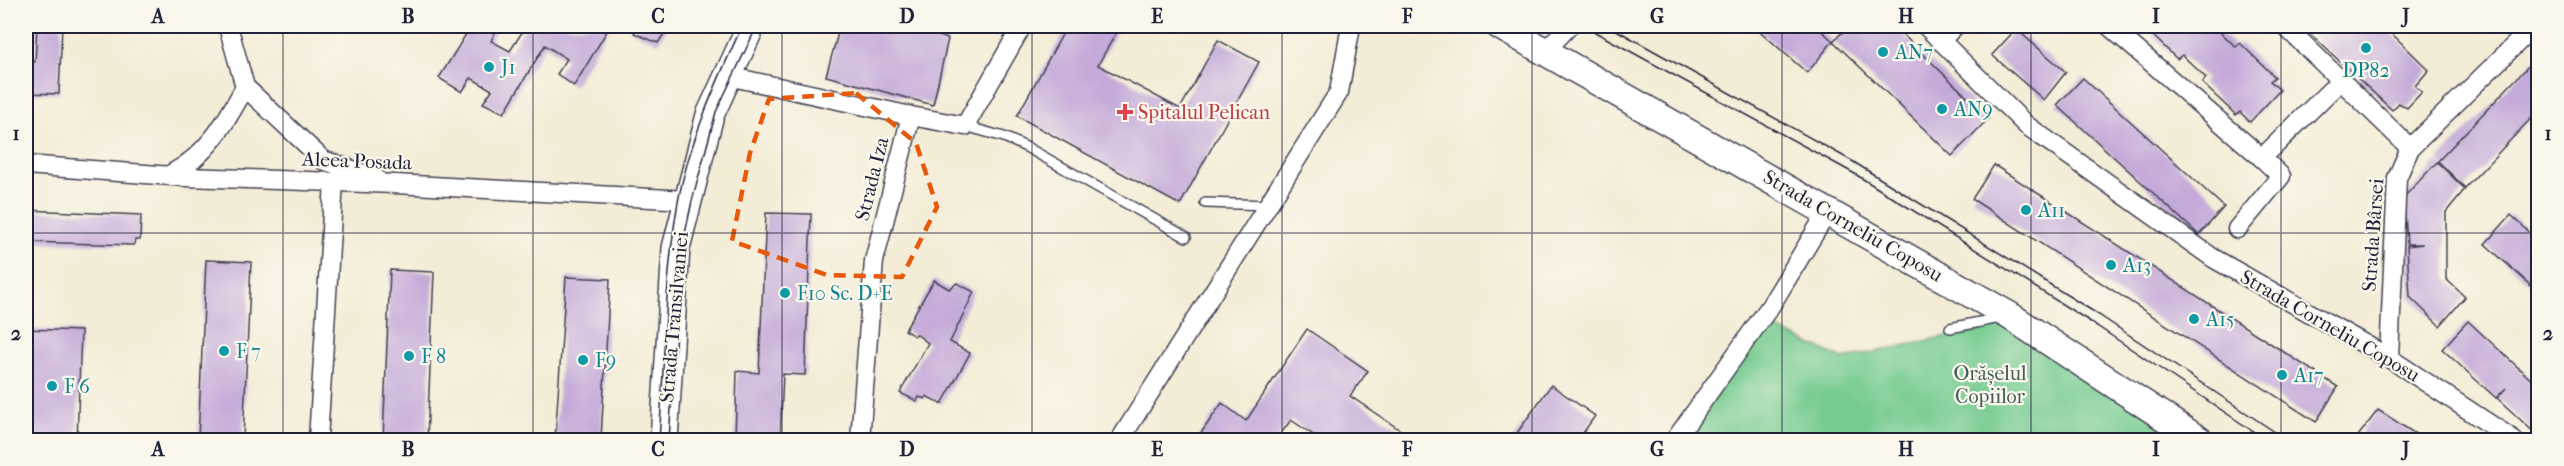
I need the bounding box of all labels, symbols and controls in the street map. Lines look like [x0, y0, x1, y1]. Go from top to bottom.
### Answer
text: A [150, 5, 166, 28]
text: B [401, 5, 415, 28]
text: C [651, 5, 665, 28]
text: D [899, 5, 915, 28]
text: E [1151, 5, 1163, 28]
text: F [1401, 5, 1413, 28]
text: G [1650, 5, 1664, 28]
text: H [1898, 5, 1914, 28]
text: I [2152, 5, 2160, 28]
text: J [2400, 5, 2410, 28]
place label: AN7 [1894, 41, 1933, 64]
marker: DP82 [2359, 41, 2373, 55]
marker: AN7 [1876, 45, 1890, 59]
place label: J1 [499, 56, 516, 79]
place label: DP82 [2342, 59, 2390, 82]
marker: J1 [482, 60, 496, 74]
place label: AN9 [1953, 98, 1993, 121]
place label: Spitalul Pelican [1138, 101, 1271, 124]
marker: AN9 [1935, 102, 1949, 116]
marker: Spitalul Pelican [1116, 103, 1134, 121]
text: 1 [12, 122, 20, 145]
text: 1 [2544, 122, 2552, 145]
street label: Strada Iza [850, 134, 894, 223]
street label: Aleea Posada [301, 148, 413, 174]
street label: Strada Corneliu Coposu [1759, 165, 1947, 287]
street label: Strada Bârsei [2358, 177, 2388, 292]
place label: A11 [2037, 199, 2065, 222]
marker: A11 [2019, 203, 2033, 217]
street label: Strada Transilvaniei [655, 230, 693, 404]
place label: A13 [2122, 254, 2151, 277]
marker: A13 [2104, 258, 2118, 272]
street label: Strada Corneliu Coposu [2236, 265, 2424, 387]
place label: F10 Sc. D+E [797, 282, 893, 305]
marker: F10 Sc. D+E [778, 286, 792, 300]
place label: A15 [2205, 308, 2235, 331]
marker: A15 [2187, 312, 2201, 326]
text: 2 [11, 322, 21, 345]
text: 2 [2543, 322, 2553, 345]
place label: F 7 [236, 340, 261, 363]
marker: F 7 [217, 344, 231, 358]
place label: F 8 [421, 345, 446, 368]
marker: F 8 [402, 349, 416, 363]
place label: F9 [595, 349, 616, 372]
marker: F9 [576, 353, 590, 367]
park label: Orășelul Copiilor [1953, 362, 2027, 408]
place label: A17 [2293, 364, 2324, 387]
marker: A17 [2275, 368, 2289, 382]
place label: F 6 [64, 375, 90, 398]
marker: F 6 [45, 379, 59, 393]
text: A [150, 438, 166, 461]
text: B [401, 438, 415, 461]
text: C [651, 438, 665, 461]
text: D [899, 438, 915, 461]
text: E [1151, 438, 1163, 461]
text: F [1401, 438, 1413, 461]
text: G [1650, 438, 1664, 461]
text: H [1898, 438, 1914, 461]
text: I [2152, 438, 2160, 461]
text: J [2400, 438, 2410, 461]

